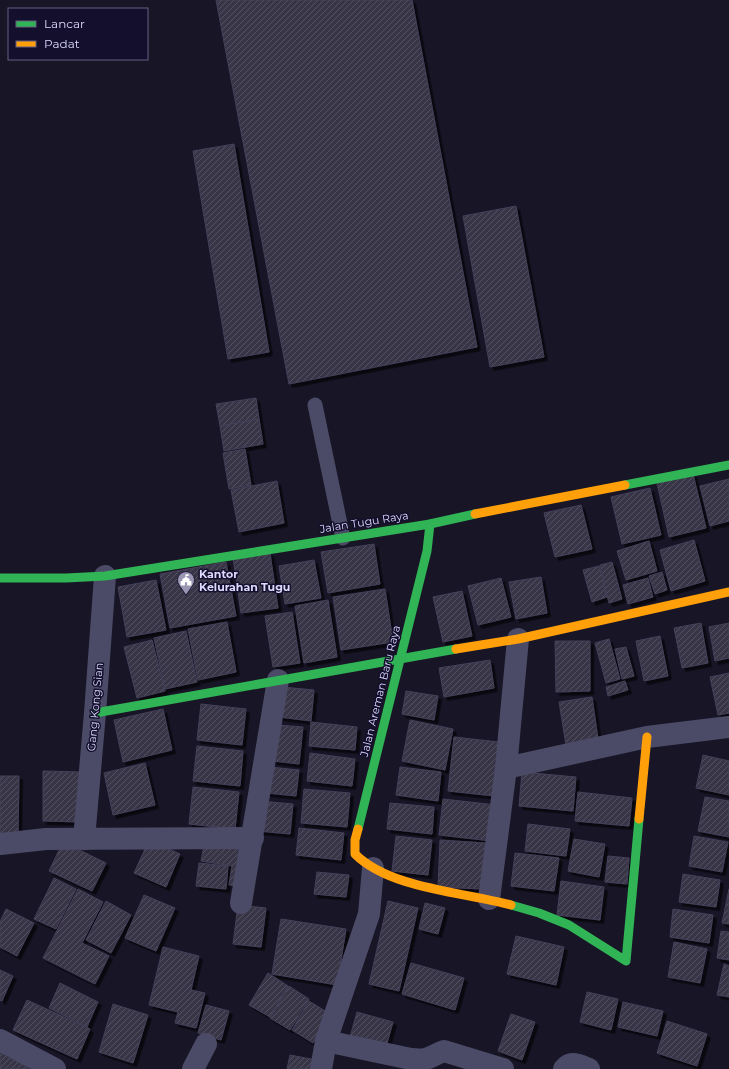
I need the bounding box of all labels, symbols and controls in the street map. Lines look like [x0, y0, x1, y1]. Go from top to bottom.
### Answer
legend [8, 8, 148, 60]
text: Lancar [44, 16, 85, 31]
text: Padat [44, 36, 80, 51]
street label: Jalan Tugu Raya [318, 508, 409, 536]
place label: Kantor Kelurahan Tugu [199, 567, 290, 594]
public building icon: Kantor Kelurahan Tugu [176, 570, 196, 595]
street label: Jalan Areman Baru Raya [357, 624, 403, 759]
street label: Gang Kong Sian [84, 662, 106, 752]

